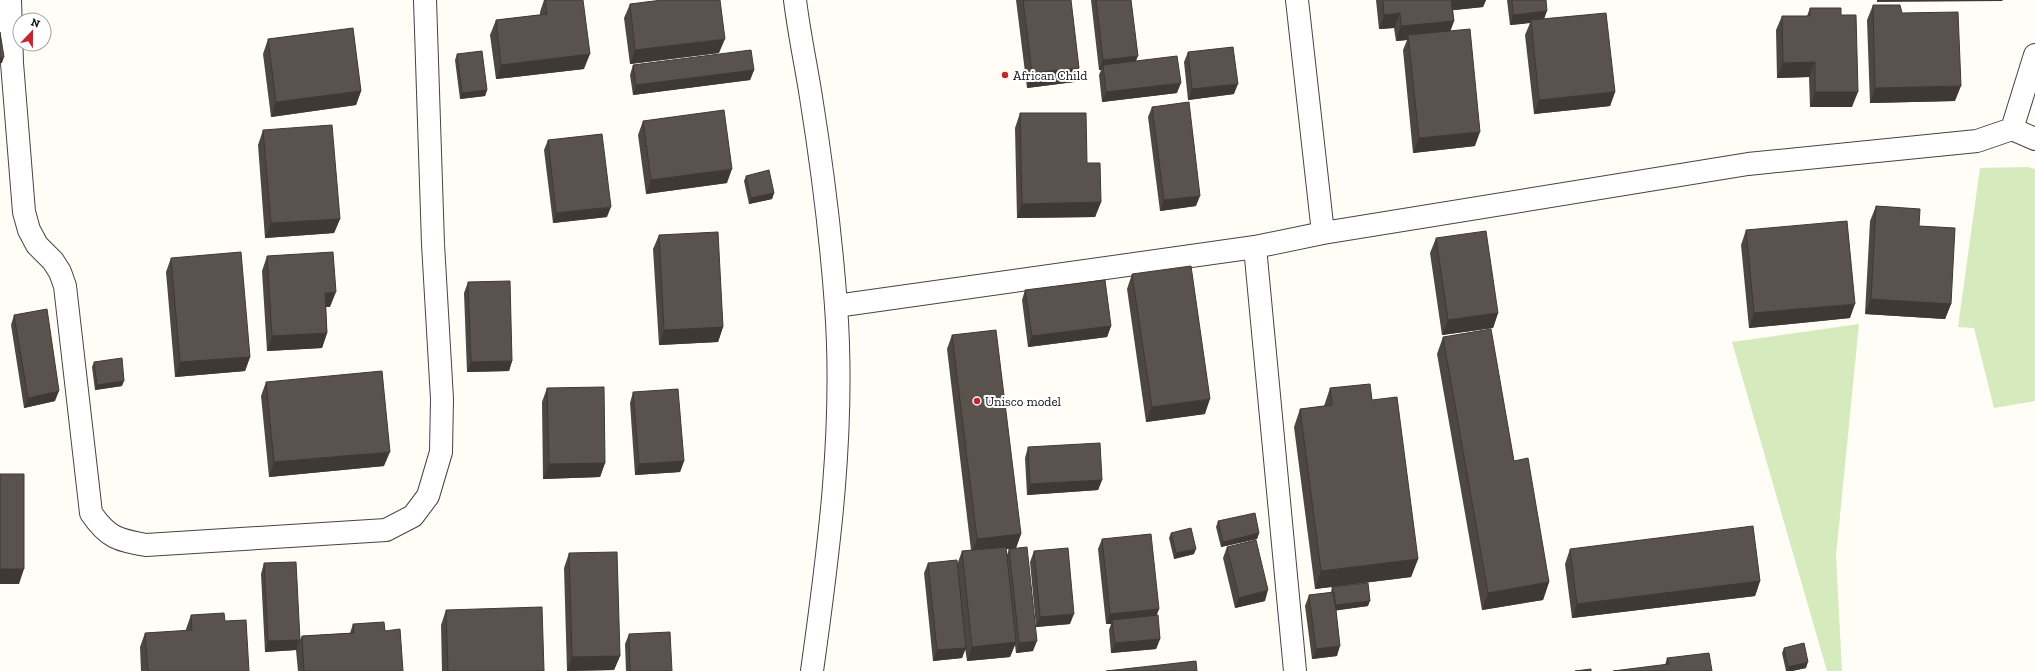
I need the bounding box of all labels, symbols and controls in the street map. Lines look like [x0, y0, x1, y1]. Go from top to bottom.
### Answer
north arrow [12, 12, 52, 52]
text: N [29, 16, 42, 31]
place label: African Child [1013, 68, 1087, 83]
marker: African Child [1000, 70, 1010, 80]
place label: Unisco model [985, 394, 1062, 409]
marker: Unisco model [972, 396, 982, 406]

